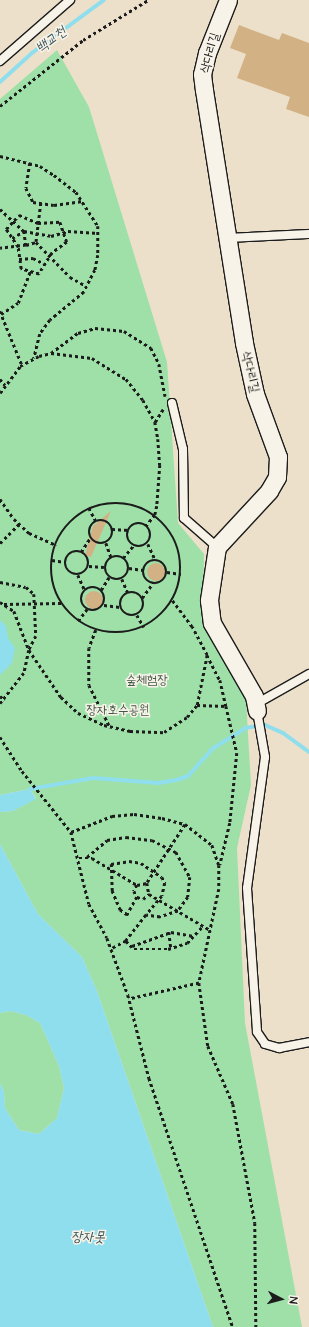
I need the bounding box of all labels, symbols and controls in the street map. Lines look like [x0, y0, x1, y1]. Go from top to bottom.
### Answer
water label: 백교천 [32, 23, 70, 57]
street label: 삭다리길 [197, 31, 223, 75]
street label: 삭다리길 [238, 350, 262, 394]
park label: 숲체험장 [126, 672, 168, 688]
park label: 장자호수공원 [87, 702, 149, 718]
water label: 장자못 [71, 1229, 105, 1245]
north arrow [261, 1279, 301, 1319]
text: N [286, 1296, 301, 1305]

